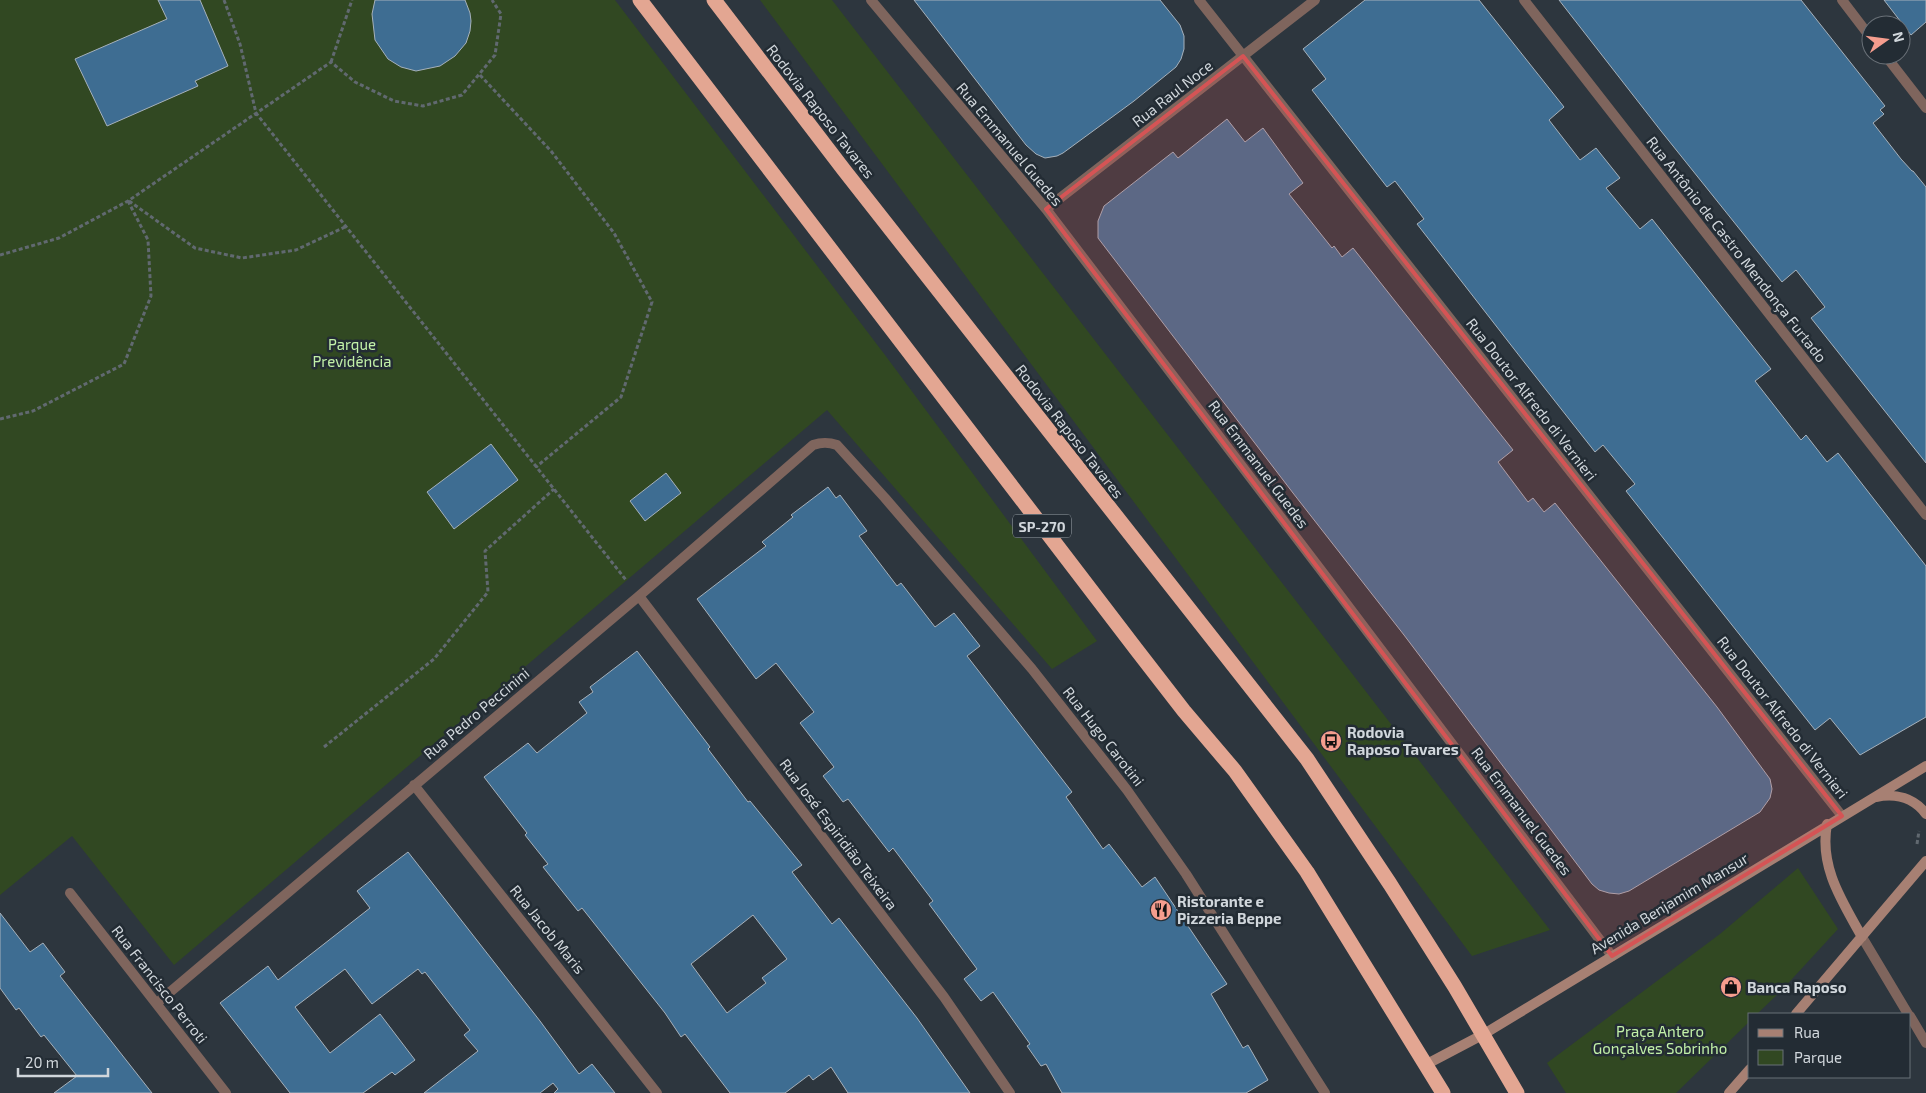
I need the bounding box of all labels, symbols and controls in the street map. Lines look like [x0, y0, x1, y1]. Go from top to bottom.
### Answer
north arrow [1861, 15, 1911, 65]
text: N [1890, 30, 1909, 44]
street label: Rodovia Raposo Tavares [763, 40, 879, 182]
street label: Rua Raul Noce [1128, 56, 1216, 130]
street label: Rua Emmanuel Guedes [953, 79, 1067, 209]
street label: Rua Antônio de Castro Mendonça Furtado [1642, 133, 1831, 366]
street label: Rua Doutor Alfredo di Vernieri [1463, 314, 1601, 484]
park label: Parque Previdência [312, 335, 392, 370]
street label: Rodovia Raposo Tavares [1012, 360, 1128, 502]
street label: Rua Emmanuel Guedes [1205, 397, 1313, 531]
road number: SP-270 [1013, 514, 1071, 538]
street label: Rua Doutor Alfredo di Vernieri [1714, 632, 1852, 802]
street label: Rua Pedro Peccinini [419, 664, 533, 762]
street label: Rua Hugo Carotini [1060, 683, 1148, 789]
place label: Rodovia Raposo Tavares [1347, 723, 1459, 758]
bus stop icon: Rodovia Raposo Tavares [1319, 729, 1343, 753]
street label: Rua Emmanuel Guedes [1468, 744, 1576, 878]
street label: Rua José Espiridião Teixeira [776, 755, 902, 913]
street label: Avenida Benjamim Mansur [1587, 849, 1752, 958]
street label: Rua Jacob Maris [507, 881, 589, 977]
place label: Ristorante e Pizzeria Beppe [1177, 892, 1281, 927]
restaurant icon: Ristorante e Pizzeria Beppe [1149, 898, 1173, 922]
street label: Rua Francisco Perroti [108, 922, 212, 1046]
shop icon: Banca Raposo [1719, 975, 1743, 999]
place label: Banca Raposo [1747, 978, 1847, 996]
legend [1748, 1013, 1911, 1078]
park label: Praça Antero Gonçalves Sobrinho [1593, 1022, 1727, 1058]
text: Rua [1794, 1023, 1820, 1041]
scale bar [18, 1046, 108, 1078]
text: Parque [1794, 1048, 1842, 1066]
text: 20 m [25, 1053, 59, 1071]

